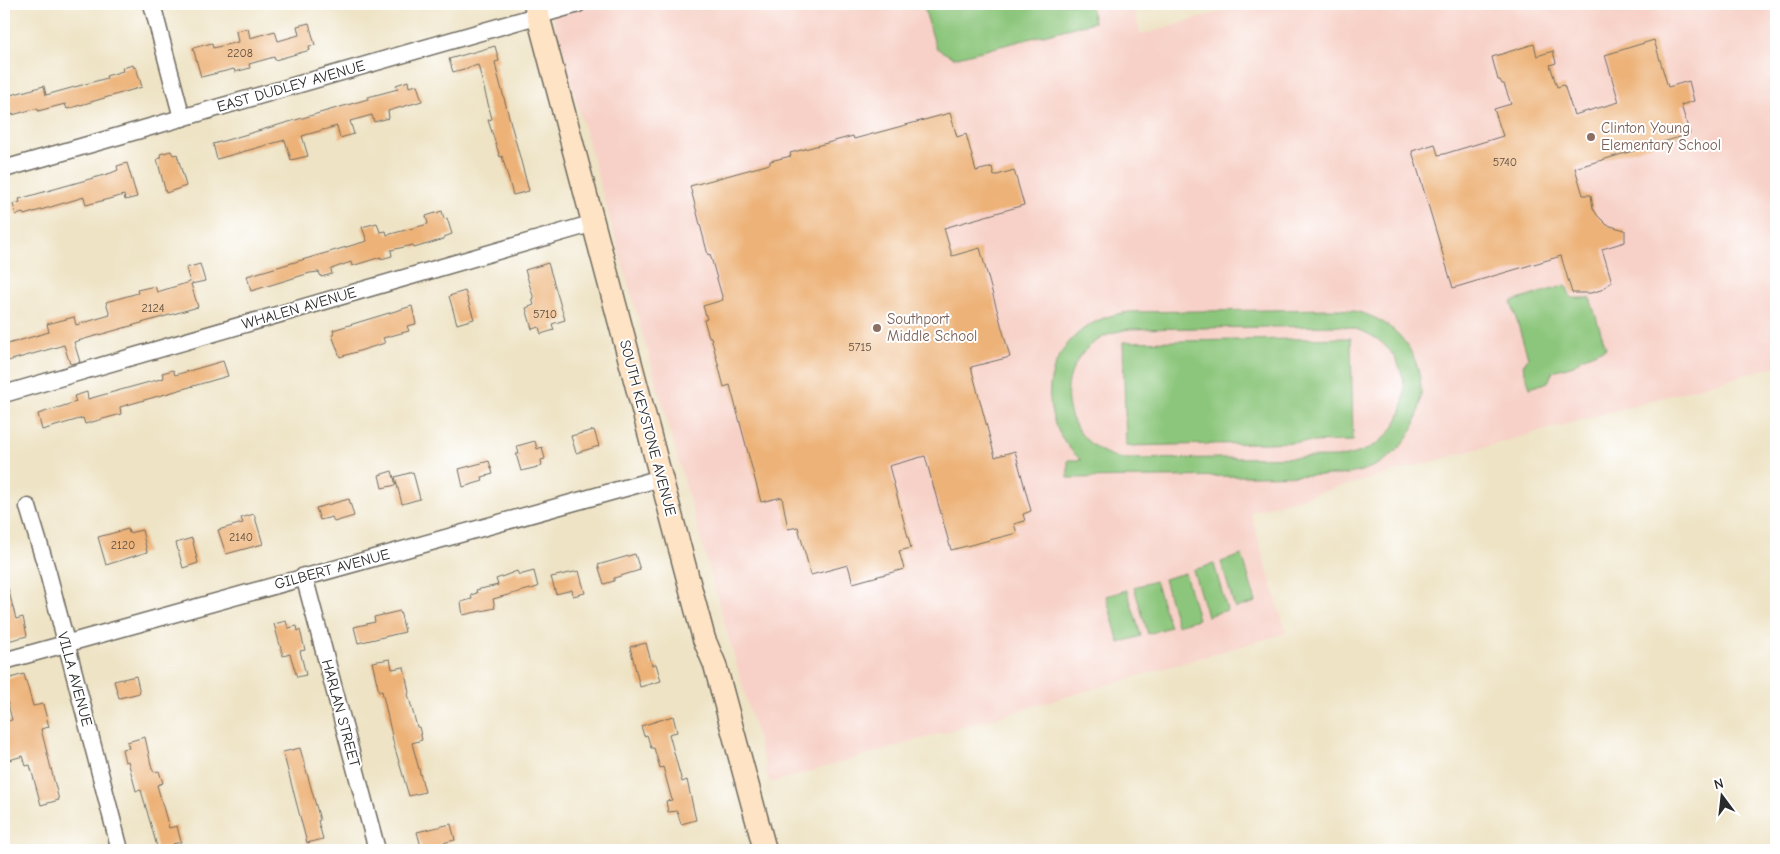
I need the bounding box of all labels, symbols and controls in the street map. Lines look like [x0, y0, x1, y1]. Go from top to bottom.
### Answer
house number: 2208 [227, 46, 253, 60]
street label: EAST DUDLEY AVENUE [215, 56, 367, 116]
place label: Clinton Young Elementary School [1601, 119, 1721, 154]
marker: Clinton Young Elementary School [1585, 131, 1597, 143]
house number: 5740 [1493, 155, 1517, 169]
street label: WHALEN AVENUE [240, 283, 358, 333]
house number: 2124 [141, 301, 165, 315]
house number: 5710 [533, 307, 557, 321]
place label: Southport Middle School [887, 310, 977, 345]
marker: Southport Middle School [871, 322, 883, 334]
street label: SOUTH KEYSTONE AVENUE [616, 338, 680, 518]
house number: 5715 [848, 340, 872, 354]
house number: 2140 [229, 530, 253, 544]
house number: 2120 [111, 538, 135, 552]
street label: GILBERT AVENUE [272, 545, 392, 593]
street label: VILLA AVENUE [54, 630, 96, 728]
street label: HARLAN STREET [318, 657, 364, 769]
north arrow [1698, 772, 1748, 822]
text: N [1712, 775, 1725, 793]

